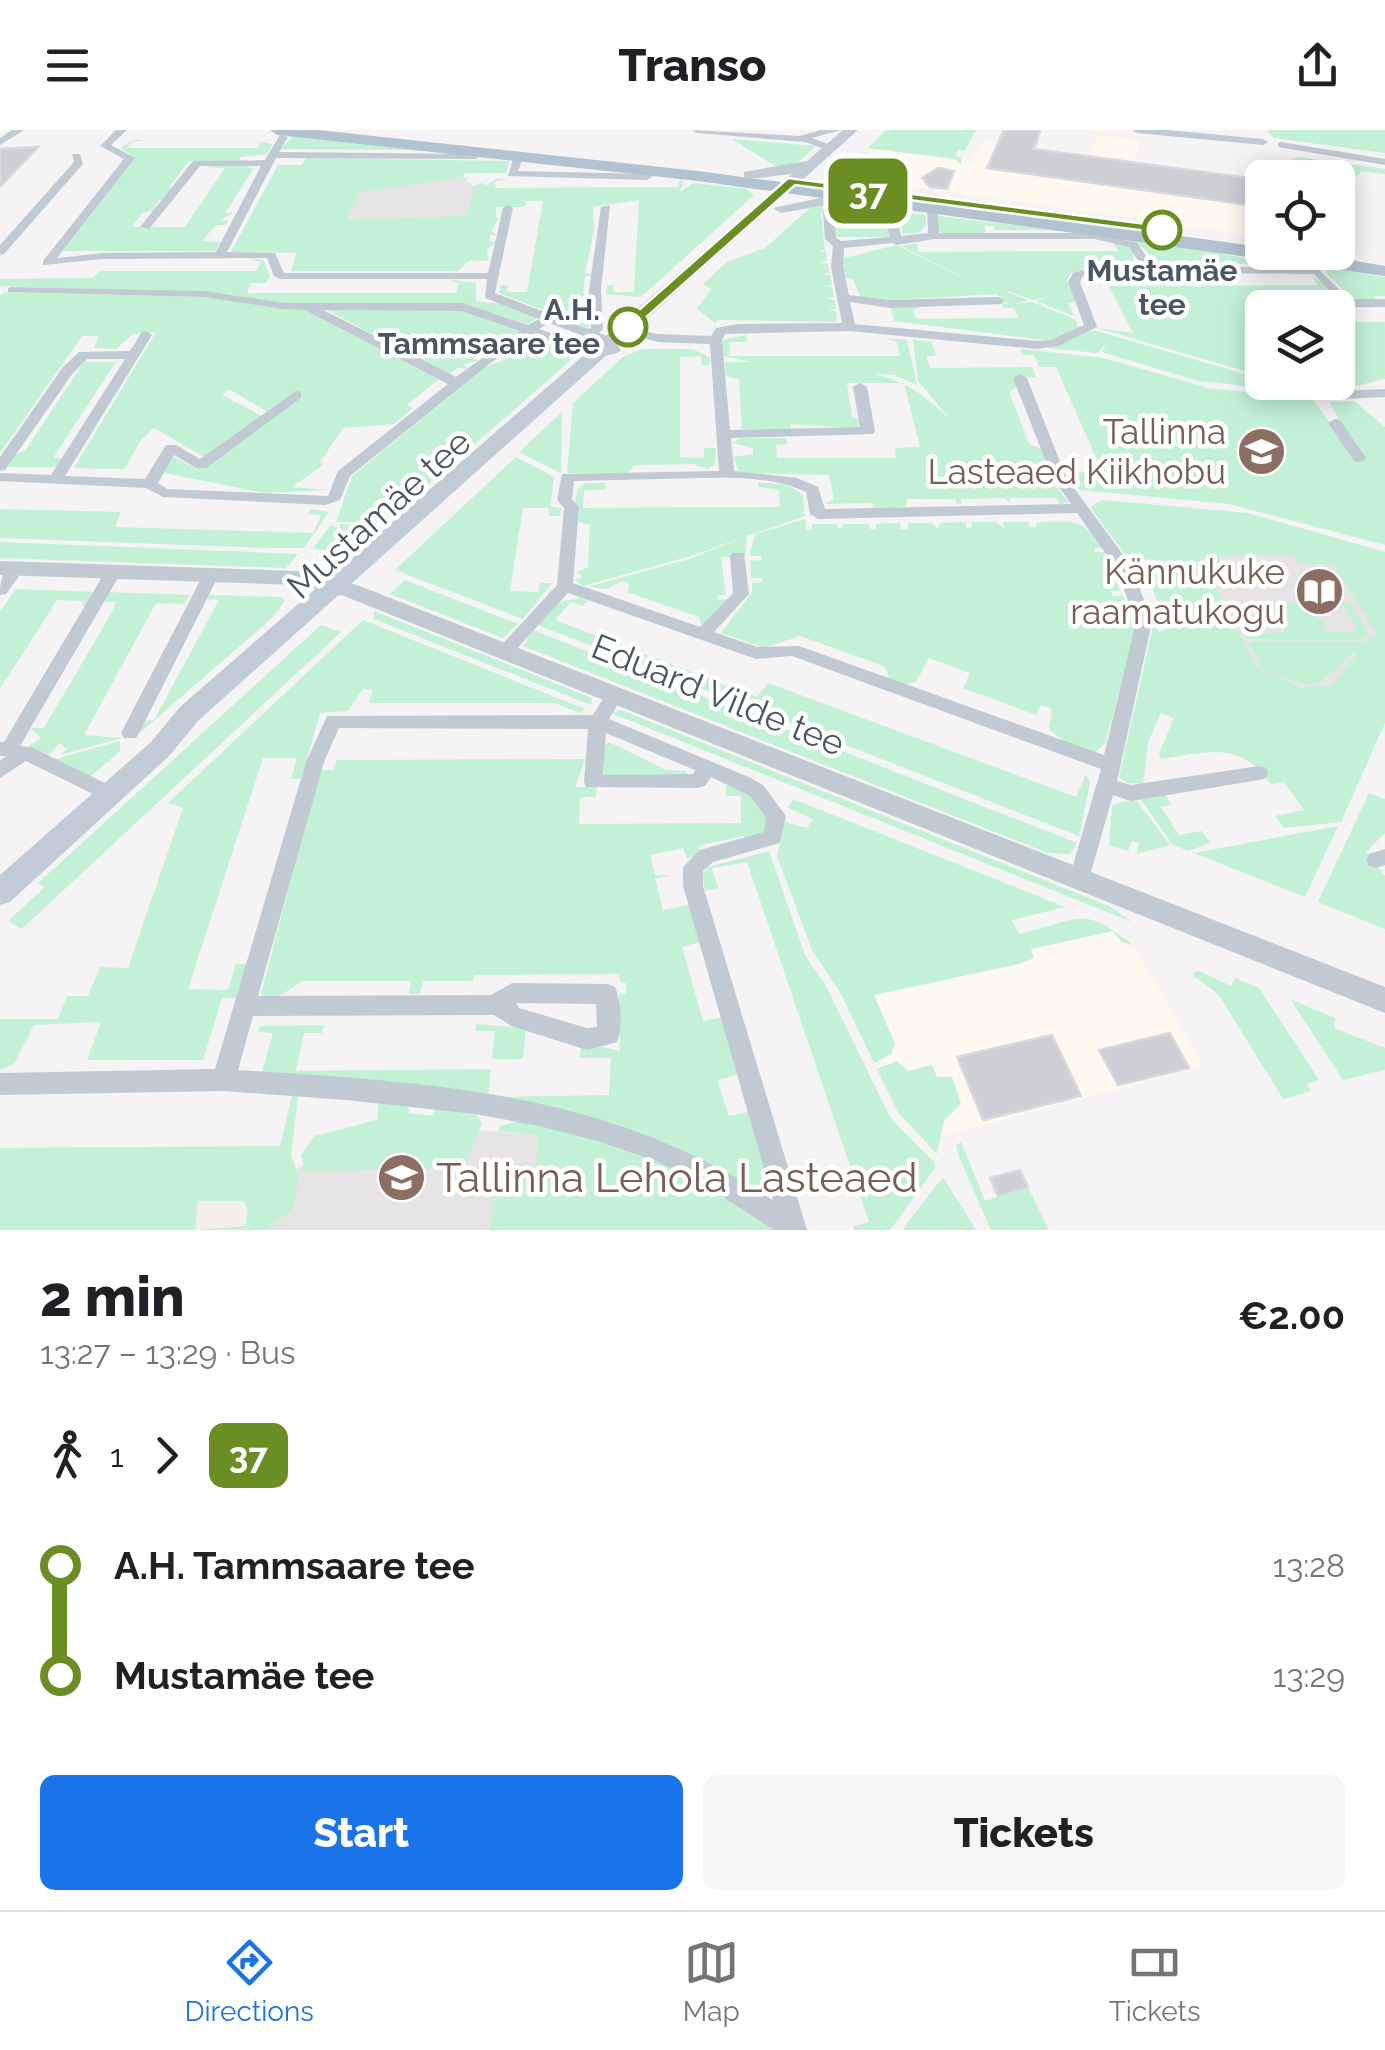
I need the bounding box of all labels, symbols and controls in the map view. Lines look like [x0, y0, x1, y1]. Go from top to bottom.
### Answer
icon: menu [40, 38, 95, 93]
icon: share [1290, 38, 1345, 93]
text: Transo [618, 39, 767, 92]
line badge: 37 [823, 158, 913, 224]
map controls [1245, 160, 1355, 400]
button: locate [1245, 160, 1355, 270]
text: 37 [848, 171, 888, 212]
marker: Mustamäe tee [1143, 211, 1181, 249]
place label: Mustamäe tee [1086, 253, 1238, 322]
button: layers [1245, 290, 1355, 400]
place label: A.H. Tammsaare tee [378, 292, 600, 361]
marker: A.H. Tammsaare tee [609, 308, 647, 346]
place label: Tallinna Lasteaed Kiikhobu [927, 411, 1226, 492]
street label: Mustamäe tee [279, 421, 479, 607]
school or university icon: Tallinna Lasteaed Kiikhobu [1235, 426, 1287, 478]
place label: Kännukuke raamatukogu [1070, 551, 1285, 632]
library icon: Kännukuke raamatukogu [1294, 566, 1346, 618]
street label: Eduard Vilde tee [586, 625, 850, 764]
school or university icon: Tallinna Lehola Lasteaed [375, 1151, 427, 1203]
place label: Tallinna Lehola Lasteaed [436, 1153, 918, 1202]
text: 2 min [40, 1264, 185, 1329]
text: €2.00 [1238, 1293, 1345, 1338]
text: 13:27 – 13:29 · Bus [40, 1334, 296, 1371]
icon: walk [40, 1428, 95, 1483]
icon: forward [139, 1428, 194, 1483]
text: 37 [229, 1435, 268, 1476]
text: 1 [110, 1437, 124, 1474]
text: A.H. Tammsaare tee [114, 1543, 474, 1588]
text: 13:28 [1273, 1547, 1345, 1584]
text: Mustamäe tee [114, 1653, 374, 1698]
text: 13:29 [1273, 1657, 1345, 1694]
button: Start [40, 1775, 683, 1890]
button: Tickets [703, 1775, 1345, 1890]
tab: Directions [184, 1935, 314, 2028]
tab: Map [683, 1935, 740, 2028]
tab: Tickets [1109, 1935, 1201, 2028]

